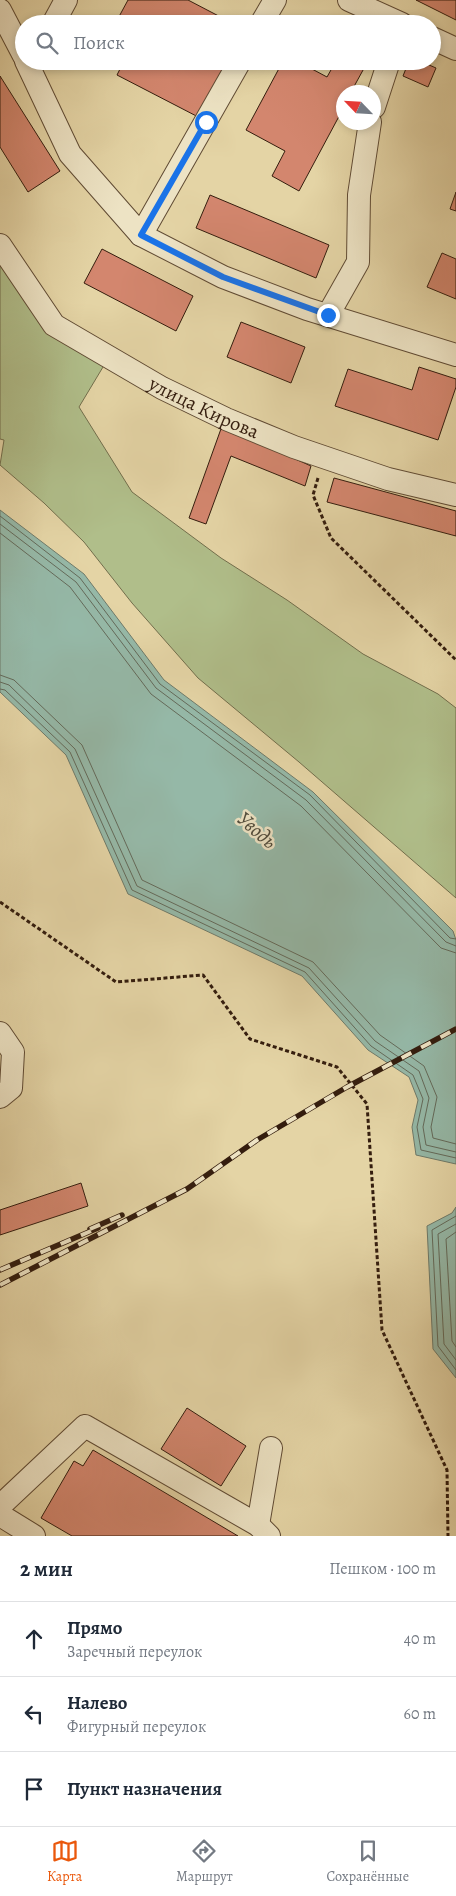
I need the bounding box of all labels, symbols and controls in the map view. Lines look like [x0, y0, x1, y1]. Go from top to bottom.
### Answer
search box [15, 15, 441, 70]
icon: search [33, 29, 61, 57]
text: Поиск [73, 30, 125, 56]
north arrow [336, 85, 381, 130]
route start [195, 111, 218, 134]
route end [317, 304, 340, 327]
street label: улица Кирова [143, 369, 264, 445]
water label: Уводь [231, 805, 283, 855]
text: 2 мин [20, 1555, 73, 1583]
text: Пешком · 100 m [329, 1558, 436, 1580]
text: Прямо [67, 1615, 122, 1641]
icon: ahead [20, 1625, 48, 1653]
text: 40 m [404, 1628, 436, 1650]
text: Заречный переулок [67, 1641, 202, 1663]
text: Налево [67, 1690, 127, 1716]
icon: left [20, 1700, 48, 1728]
text: 60 m [404, 1703, 436, 1725]
text: Фигурный переулок [67, 1716, 206, 1738]
icon: arrive [20, 1775, 48, 1803]
text: Пункт назначения [67, 1776, 222, 1802]
tab: Карта [47, 1837, 82, 1886]
tab: Маршрут [176, 1837, 233, 1886]
tab: Сохранённые [327, 1837, 409, 1886]

